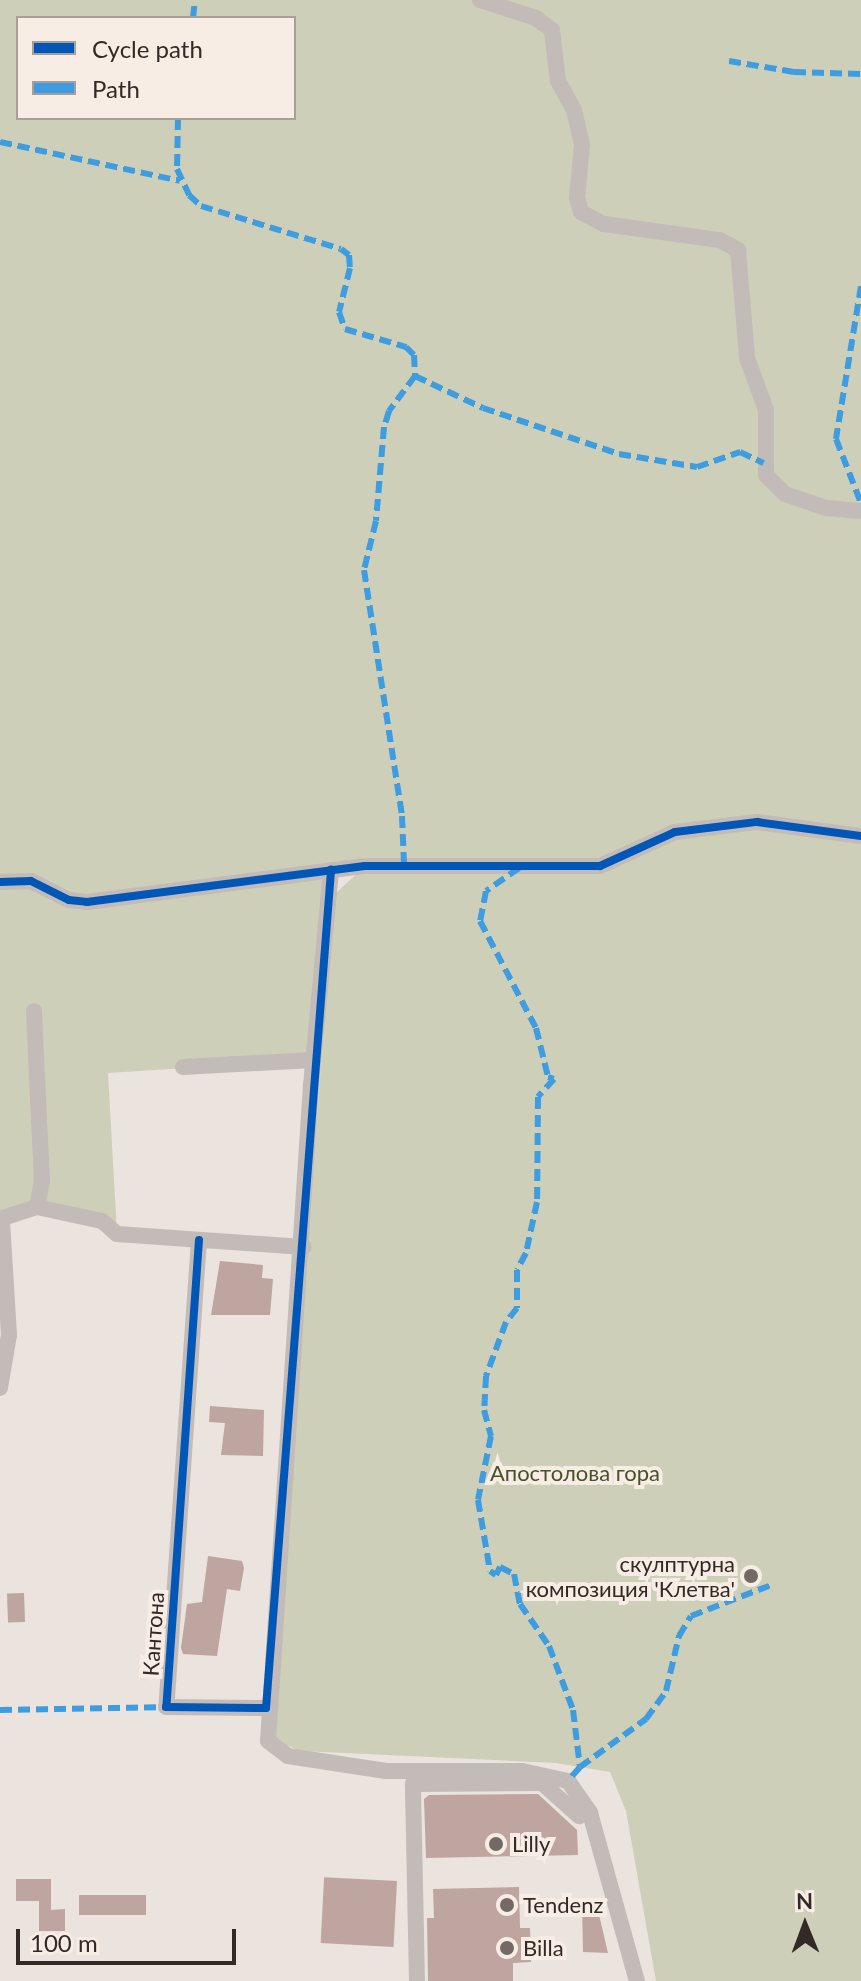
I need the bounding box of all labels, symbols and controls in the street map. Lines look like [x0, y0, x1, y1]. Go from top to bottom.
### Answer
legend [16, 16, 296, 120]
text: Cycle path [92, 34, 203, 63]
text: Path [92, 74, 140, 103]
park label: Апостолова гора [490, 1460, 660, 1486]
place label: скулптурна композиция 'Клетва' [526, 1550, 735, 1602]
marker: скулптурна композиция 'Клетва' [742, 1567, 760, 1585]
street label: Кантона [137, 1591, 169, 1677]
place label: Lilly [512, 1831, 550, 1857]
marker: Lilly [487, 1835, 505, 1853]
north arrow [765, 1885, 845, 1965]
text: N [796, 1887, 813, 1914]
place label: Tendenz [523, 1892, 603, 1918]
marker: Tendenz [498, 1896, 516, 1914]
scale bar [20, 1913, 240, 1963]
text: 100 m [30, 1928, 98, 1957]
place label: Billa [523, 1935, 564, 1961]
marker: Billa [498, 1939, 516, 1957]

